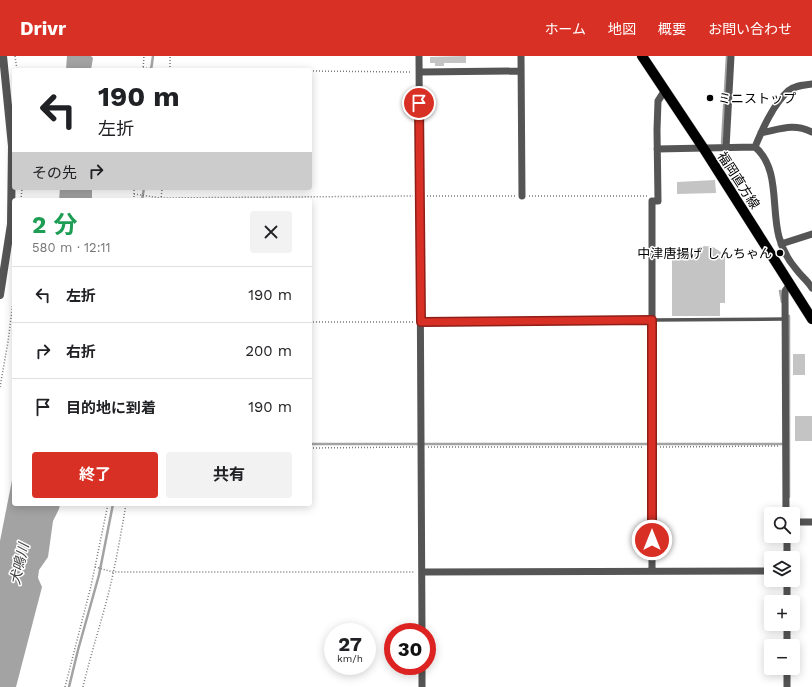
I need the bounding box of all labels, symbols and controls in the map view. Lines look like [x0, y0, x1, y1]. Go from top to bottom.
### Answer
text: Drivr [20, 17, 66, 40]
text: ホーム [544, 21, 586, 37]
text: 地図 [608, 21, 636, 37]
text: 概要 [658, 21, 686, 37]
text: お問い合わせ [708, 21, 792, 37]
text: 190 m [98, 80, 180, 113]
icon: left [32, 84, 84, 136]
pin [402, 86, 436, 120]
place label: ミニストップ [718, 91, 796, 106]
icon: arrive [408, 92, 430, 114]
marker: ミニストップ [705, 93, 715, 103]
text: 左折 [98, 118, 134, 139]
street label: 福岡直方線 [715, 149, 763, 212]
icon: right [85, 160, 107, 182]
text: その先 [32, 164, 77, 182]
text: 2 分 [32, 211, 77, 239]
button: close [250, 211, 292, 253]
text: 580 m · 12:11 [32, 240, 111, 255]
place label: 中津唐揚げ しんちゃん [638, 246, 772, 261]
marker: 中津唐揚げ しんちゃん [775, 248, 785, 258]
icon: left [32, 284, 54, 306]
text: 190 m [248, 286, 292, 304]
text: 左折 [66, 287, 96, 305]
icon: right [32, 340, 54, 362]
text: 200 m [245, 342, 292, 360]
text: 右折 [66, 343, 96, 361]
icon: arrive [32, 396, 54, 418]
text: 190 m [248, 398, 292, 416]
text: 目的地に到着 [66, 399, 156, 417]
button: 終了 [32, 452, 158, 498]
button: 共有 [166, 452, 292, 498]
map controls [764, 507, 800, 675]
button: search [764, 507, 800, 543]
position arrow [631, 519, 673, 561]
water label: 犬鳴川 [6, 540, 32, 586]
button: layers [764, 551, 800, 587]
button: + [764, 595, 800, 631]
speed limit sign: 30 [384, 623, 436, 675]
text: 27 [338, 632, 362, 656]
button: − [764, 639, 800, 675]
text: km/h [337, 653, 363, 664]

